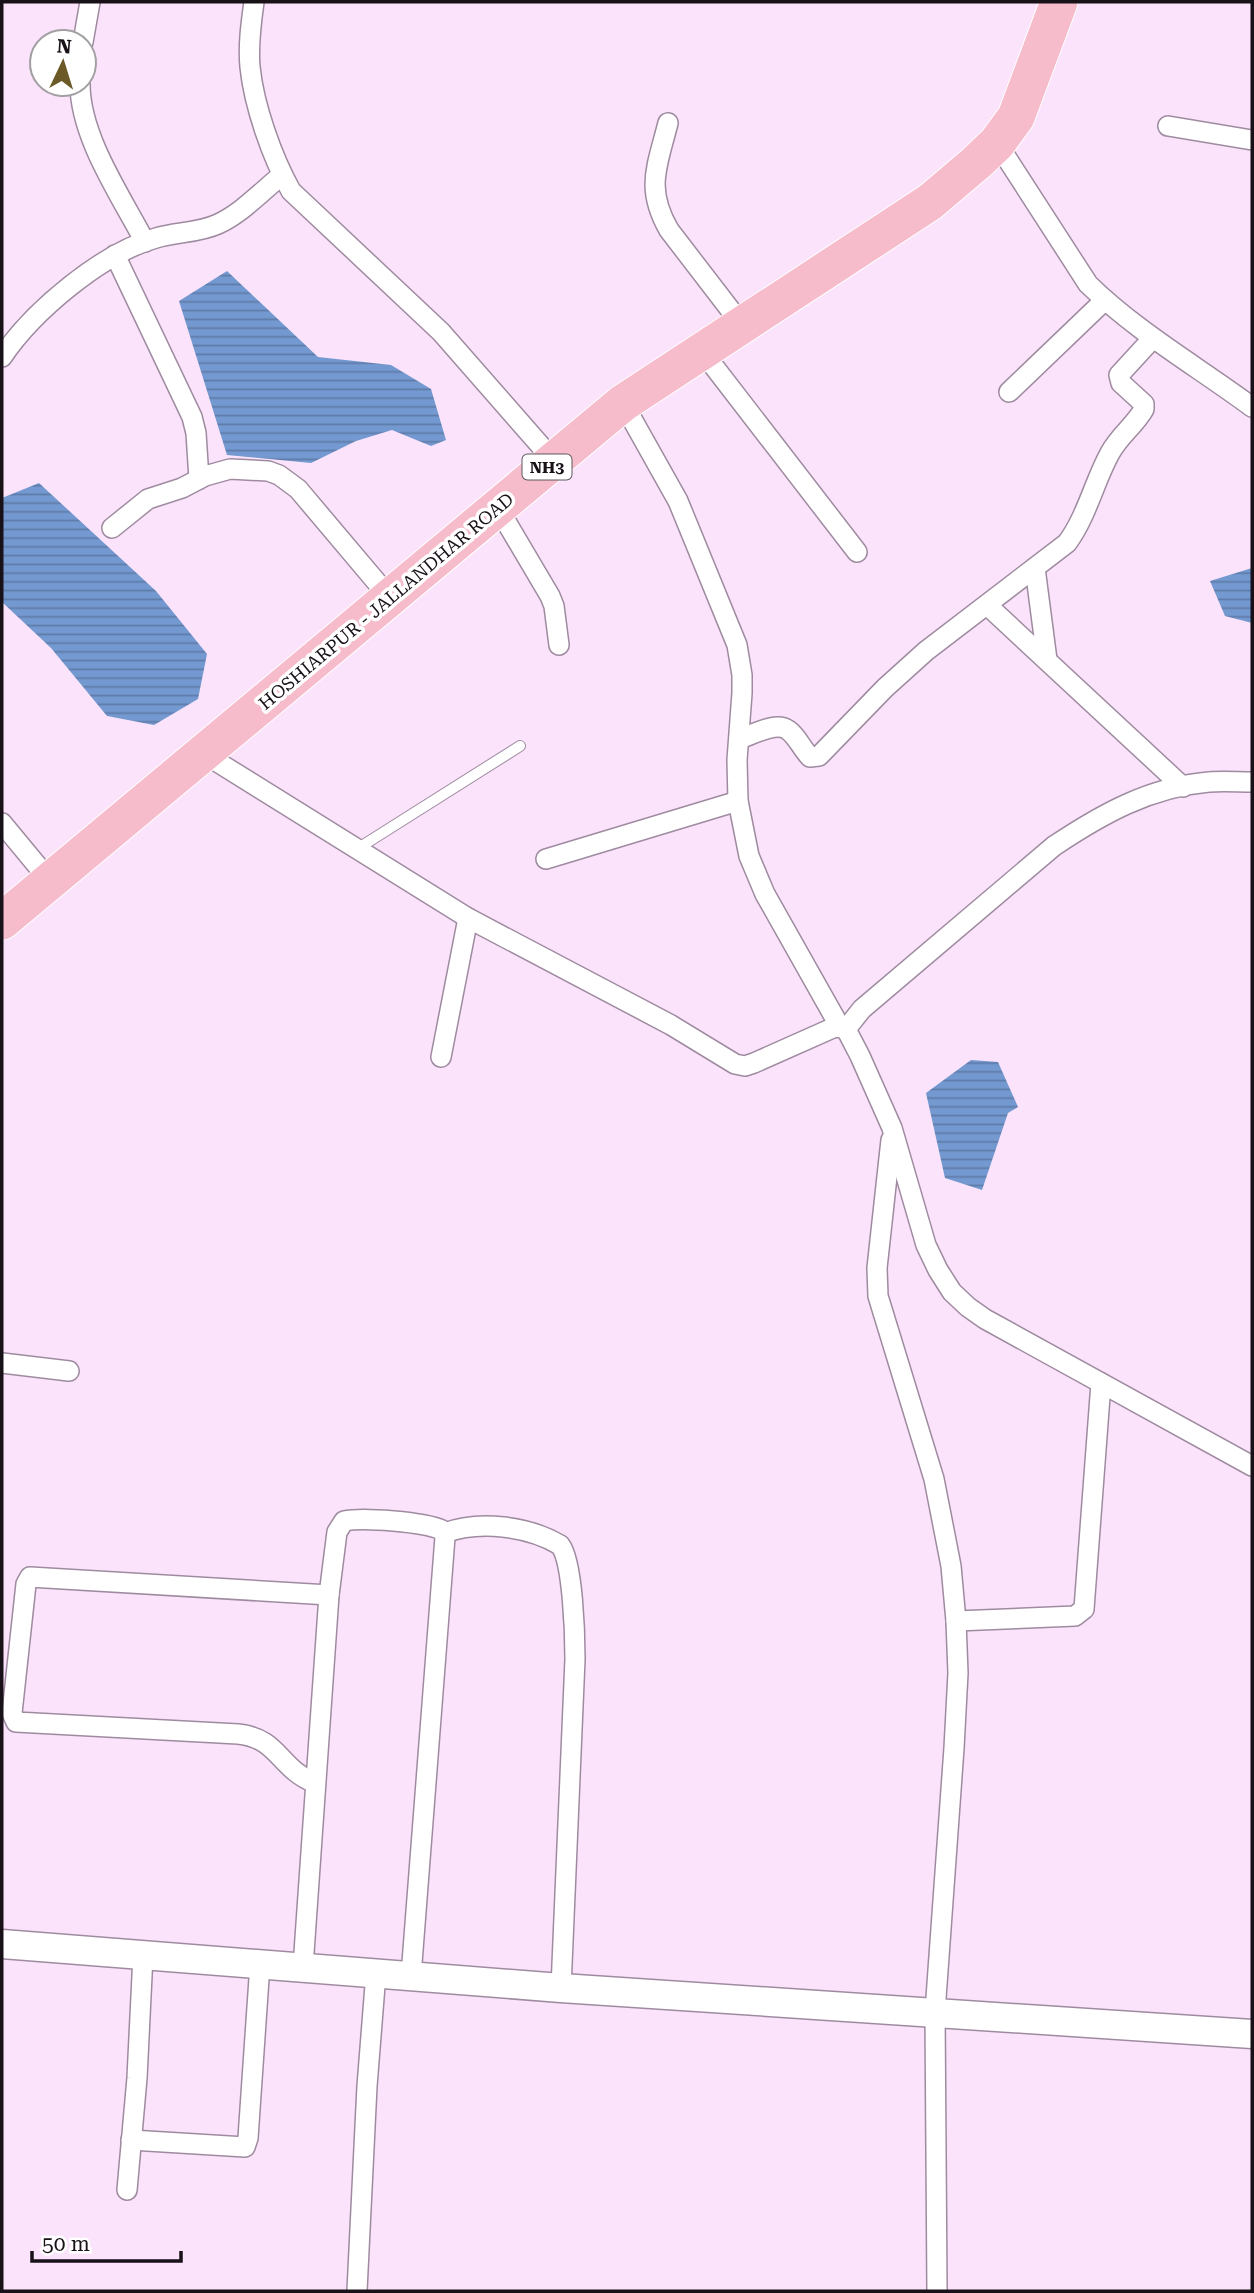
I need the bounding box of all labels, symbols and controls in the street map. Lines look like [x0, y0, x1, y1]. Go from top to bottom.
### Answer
north arrow [28, 28, 98, 98]
text: N [56, 35, 73, 59]
road number: NH3 [522, 454, 572, 480]
street label: HOSHIARPUR - JALLANDHAR ROAD [254, 488, 518, 714]
scale bar [32, 2220, 180, 2264]
text: 50 m [42, 2232, 90, 2256]

